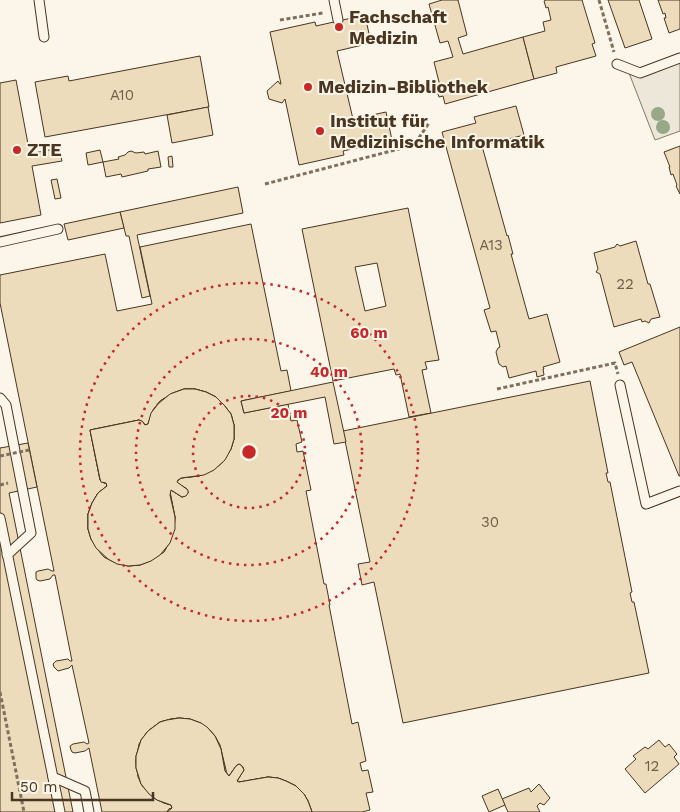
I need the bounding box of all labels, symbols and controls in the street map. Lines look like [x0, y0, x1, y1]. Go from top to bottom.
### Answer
place label: Fachschaft Medizin [349, 6, 447, 48]
marker: Fachschaft Medizin [333, 21, 345, 33]
place label: Medizin-Bibliothek [318, 76, 489, 97]
marker: Medizin-Bibliothek [302, 81, 314, 93]
house number: A10 [110, 86, 134, 104]
place label: Institut für Medizinische Informatik [330, 110, 545, 152]
marker: Institut für Medizinische Informatik [314, 125, 326, 137]
place label: ZTE [27, 139, 62, 160]
marker: ZTE [11, 144, 23, 156]
house number: A13 [479, 236, 503, 254]
house number: 22 [616, 275, 634, 293]
text: 60 m [350, 324, 388, 342]
text: 40 m [310, 363, 348, 381]
text: 20 m [270, 404, 308, 422]
centre of rings [240, 443, 258, 461]
house number: 30 [481, 513, 499, 531]
house number: 12 [645, 757, 659, 775]
scale bar [12, 770, 154, 802]
text: 50 m [20, 778, 57, 796]

